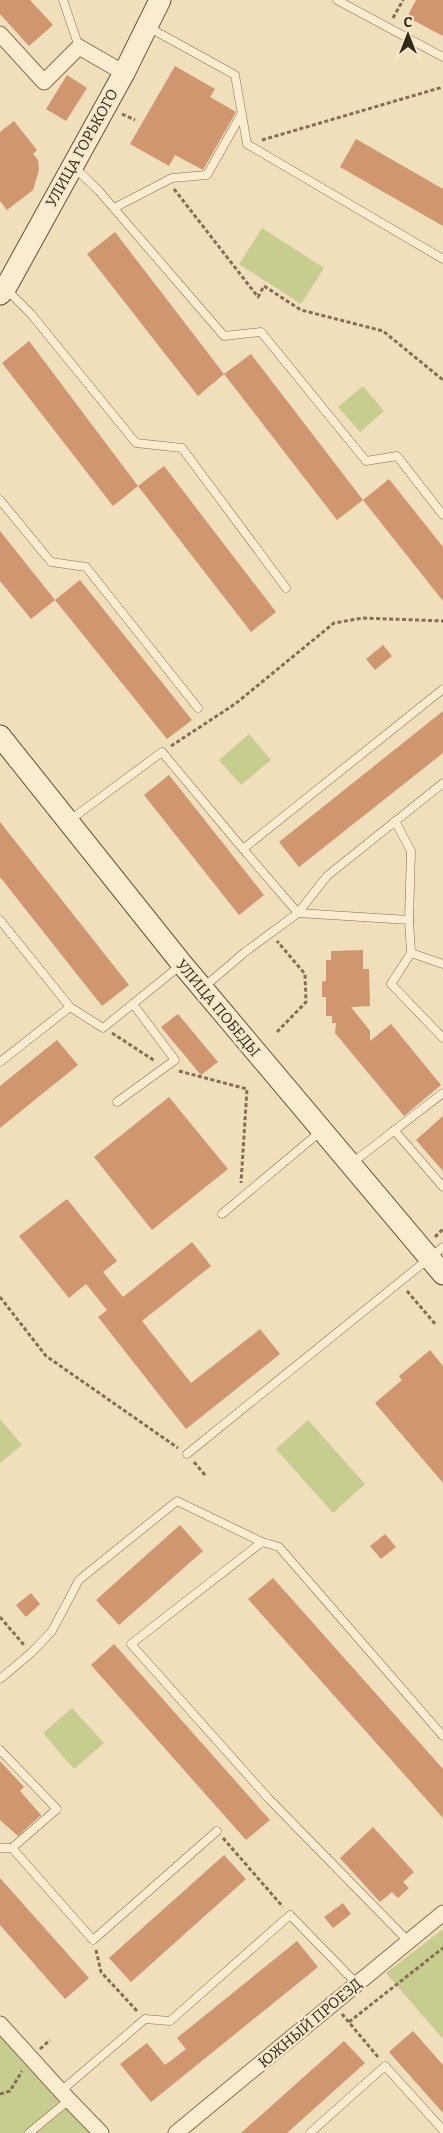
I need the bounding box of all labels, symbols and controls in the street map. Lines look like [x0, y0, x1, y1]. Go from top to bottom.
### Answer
north arrow [383, 10, 433, 60]
text: С [404, 14, 413, 31]
street label: УЛИЦА ГОРЬКОГО [42, 86, 122, 210]
street label: УЛИЦА ПОБЕДЫ [172, 956, 264, 1060]
street label: ЮЖНЫЙ ПРОЕЗД [255, 1975, 365, 2071]

